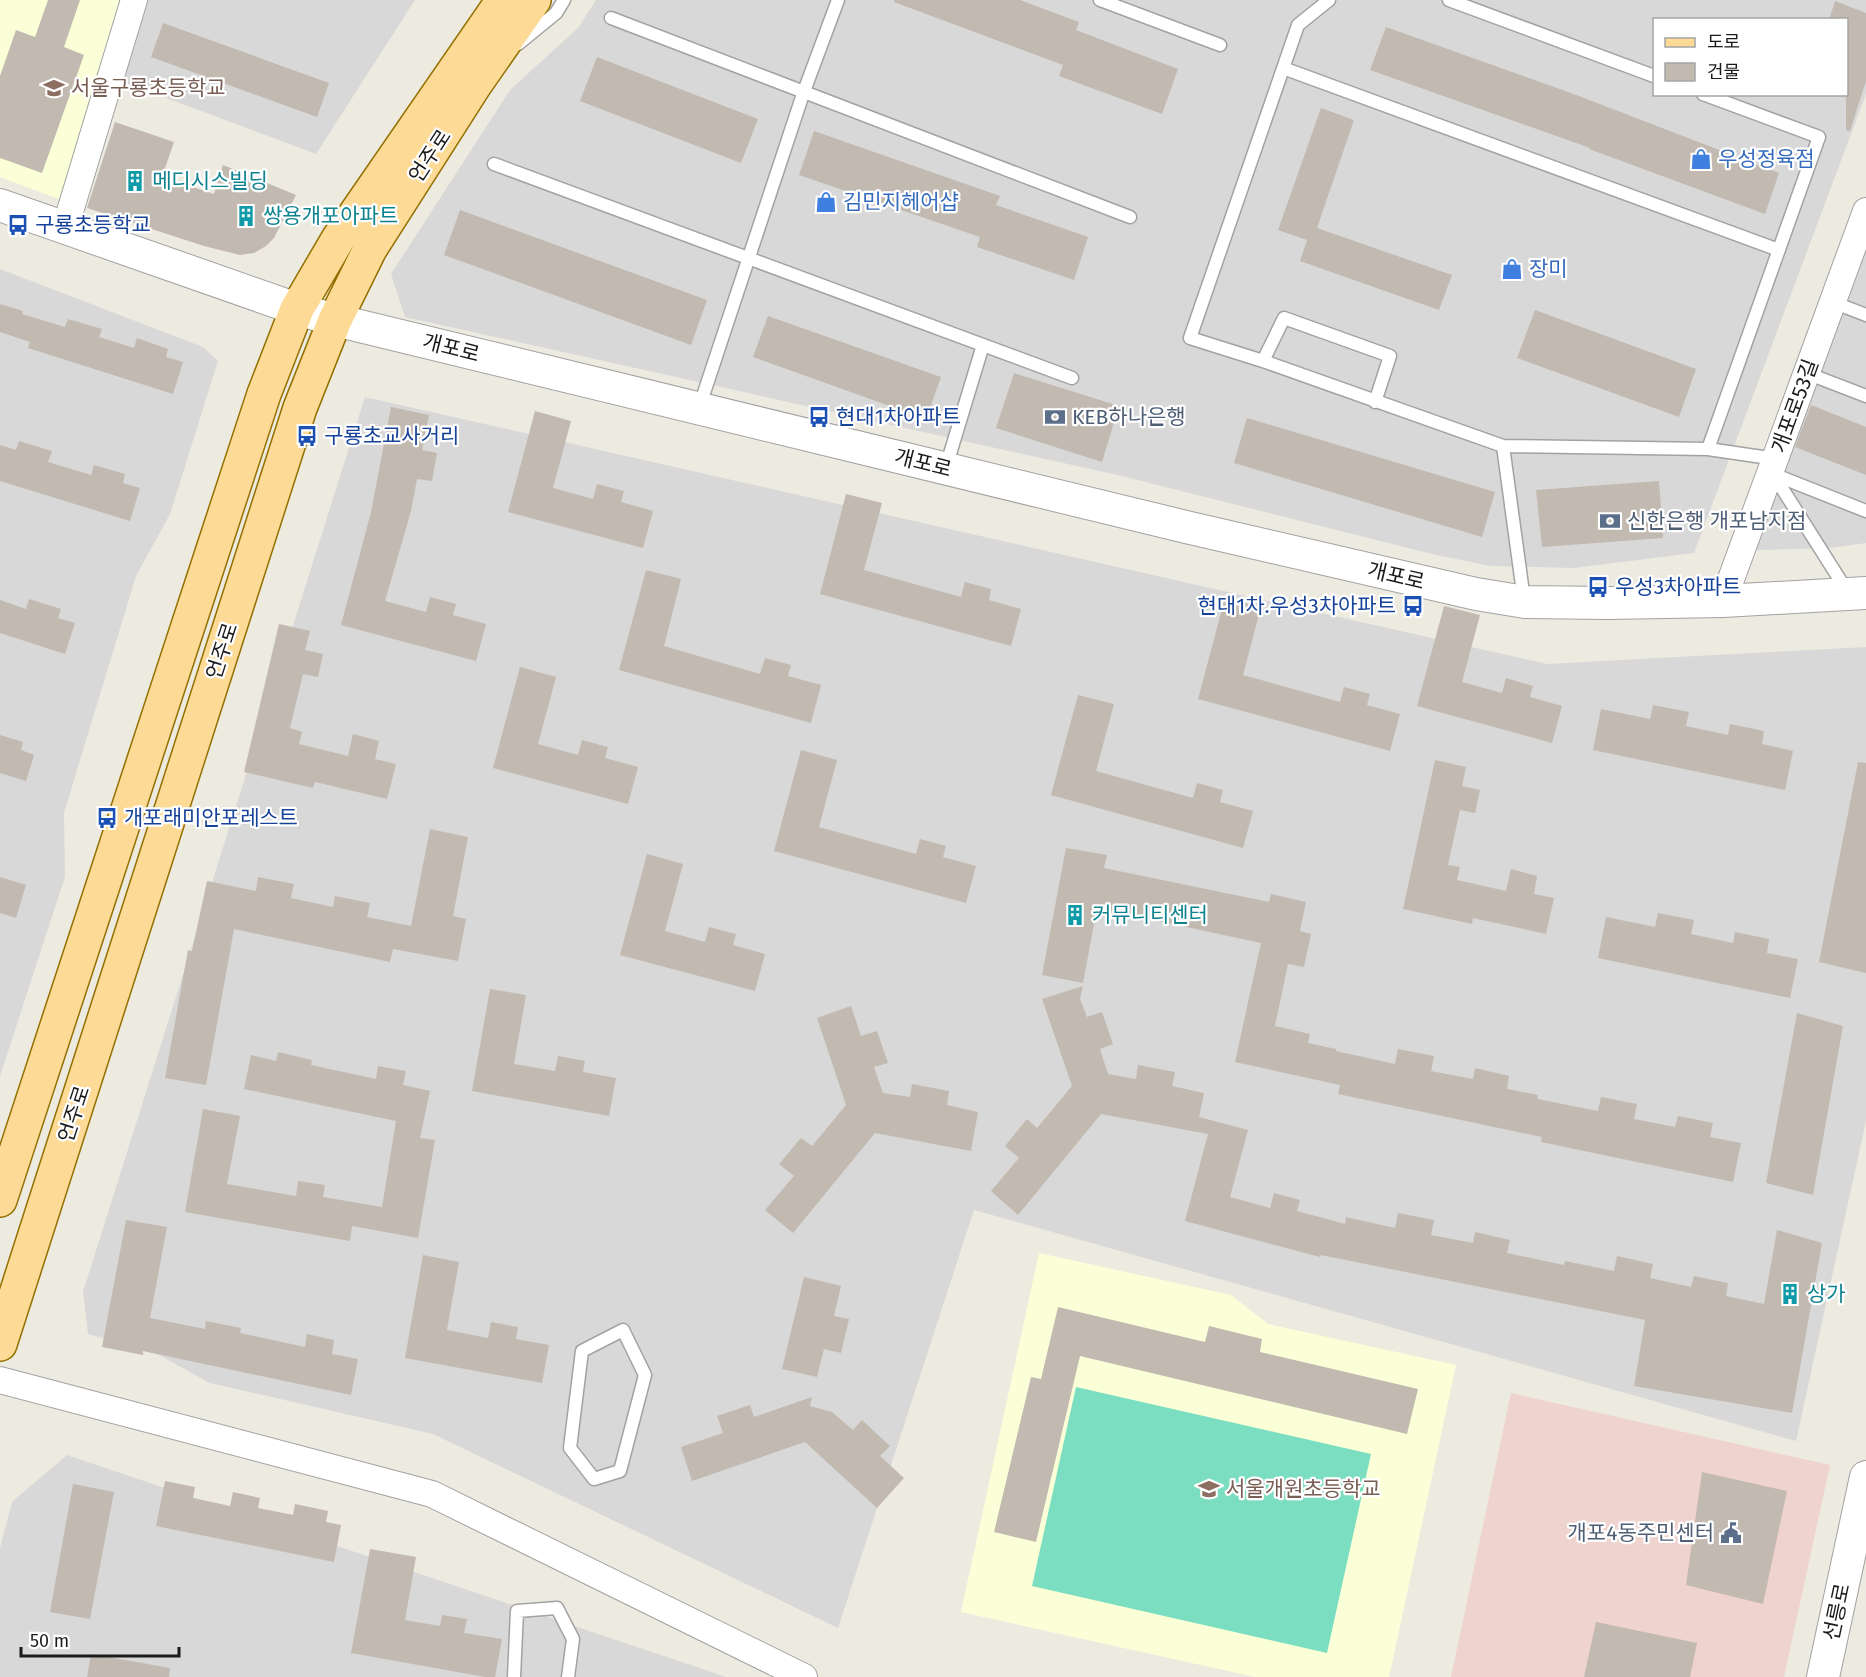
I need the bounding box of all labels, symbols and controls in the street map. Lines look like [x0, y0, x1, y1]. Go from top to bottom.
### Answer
legend [1653, 18, 1848, 96]
text: 도로 [1707, 31, 1740, 53]
text: 건물 [1707, 61, 1740, 83]
place label: 서울구룡초등학교 [71, 75, 226, 101]
school or university icon: 서울구룡초등학교 [42, 76, 66, 100]
street label: 언주로 [403, 125, 457, 187]
place label: 우성정육점 [1718, 146, 1815, 172]
shop icon: 우성정육점 [1689, 147, 1713, 171]
place label: 메디시스빌딩 [152, 168, 268, 194]
building icon: 메디시스빌딩 [123, 169, 147, 193]
place label: 김민지헤어샵 [843, 189, 959, 215]
shop icon: 김민지헤어샵 [814, 190, 838, 214]
place label: 쌍용개포아파트 [263, 203, 398, 229]
building icon: 쌍용개포아파트 [234, 204, 258, 228]
place label: 구룡초등학교 [35, 212, 151, 238]
bus stop icon: 구룡초등학교 [6, 213, 30, 237]
place label: 장미 [1529, 256, 1568, 282]
shop icon: 장미 [1500, 257, 1524, 281]
street label: 개포로 [420, 328, 482, 368]
street label: 개포로53길 [1766, 355, 1824, 457]
place label: 현대1차아파트 [836, 404, 961, 430]
place label: KEB하나은행 [1072, 404, 1186, 430]
bus stop icon: 현대1차아파트 [807, 405, 831, 429]
bank icon: KEB하나은행 [1043, 405, 1067, 429]
place label: 구룡초교사거리 [324, 423, 459, 449]
bus stop icon: 구룡초교사거리 [295, 424, 319, 448]
street label: 개포로 [892, 443, 954, 483]
place label: 신한은행 개포남지점 [1627, 508, 1806, 534]
bank icon: 신한은행 개포남지점 [1598, 509, 1622, 533]
street label: 개포로 [1365, 557, 1427, 595]
place label: 우성3차아파트 [1615, 574, 1741, 600]
bus stop icon: 우성3차아파트 [1586, 575, 1610, 599]
place label: 현대1차.우성3차아파트 [1198, 593, 1396, 619]
bus stop icon: 현대1차.우성3차아파트 [1401, 594, 1425, 618]
street label: 언주로 [201, 619, 243, 683]
place label: 개포래미안포레스트 [124, 805, 298, 831]
bus stop icon: 개포래미안포레스트 [95, 806, 119, 830]
place label: 커뮤니티센터 [1092, 902, 1208, 928]
building icon: 커뮤니티센터 [1063, 903, 1087, 927]
street label: 언주로 [53, 1082, 95, 1146]
place label: 상가 [1807, 1281, 1846, 1307]
building icon: 상가 [1778, 1282, 1802, 1306]
place label: 서울개원초등학교 [1226, 1476, 1381, 1502]
school or university icon: 서울개원초등학교 [1197, 1477, 1221, 1501]
place label: 개포4동주민센터 [1568, 1520, 1714, 1546]
public building icon: 개포4동주민센터 [1719, 1521, 1743, 1545]
street label: 선릉로 [1818, 1581, 1856, 1643]
scale bar [21, 1620, 178, 1658]
text: 50 m [30, 1630, 69, 1652]

